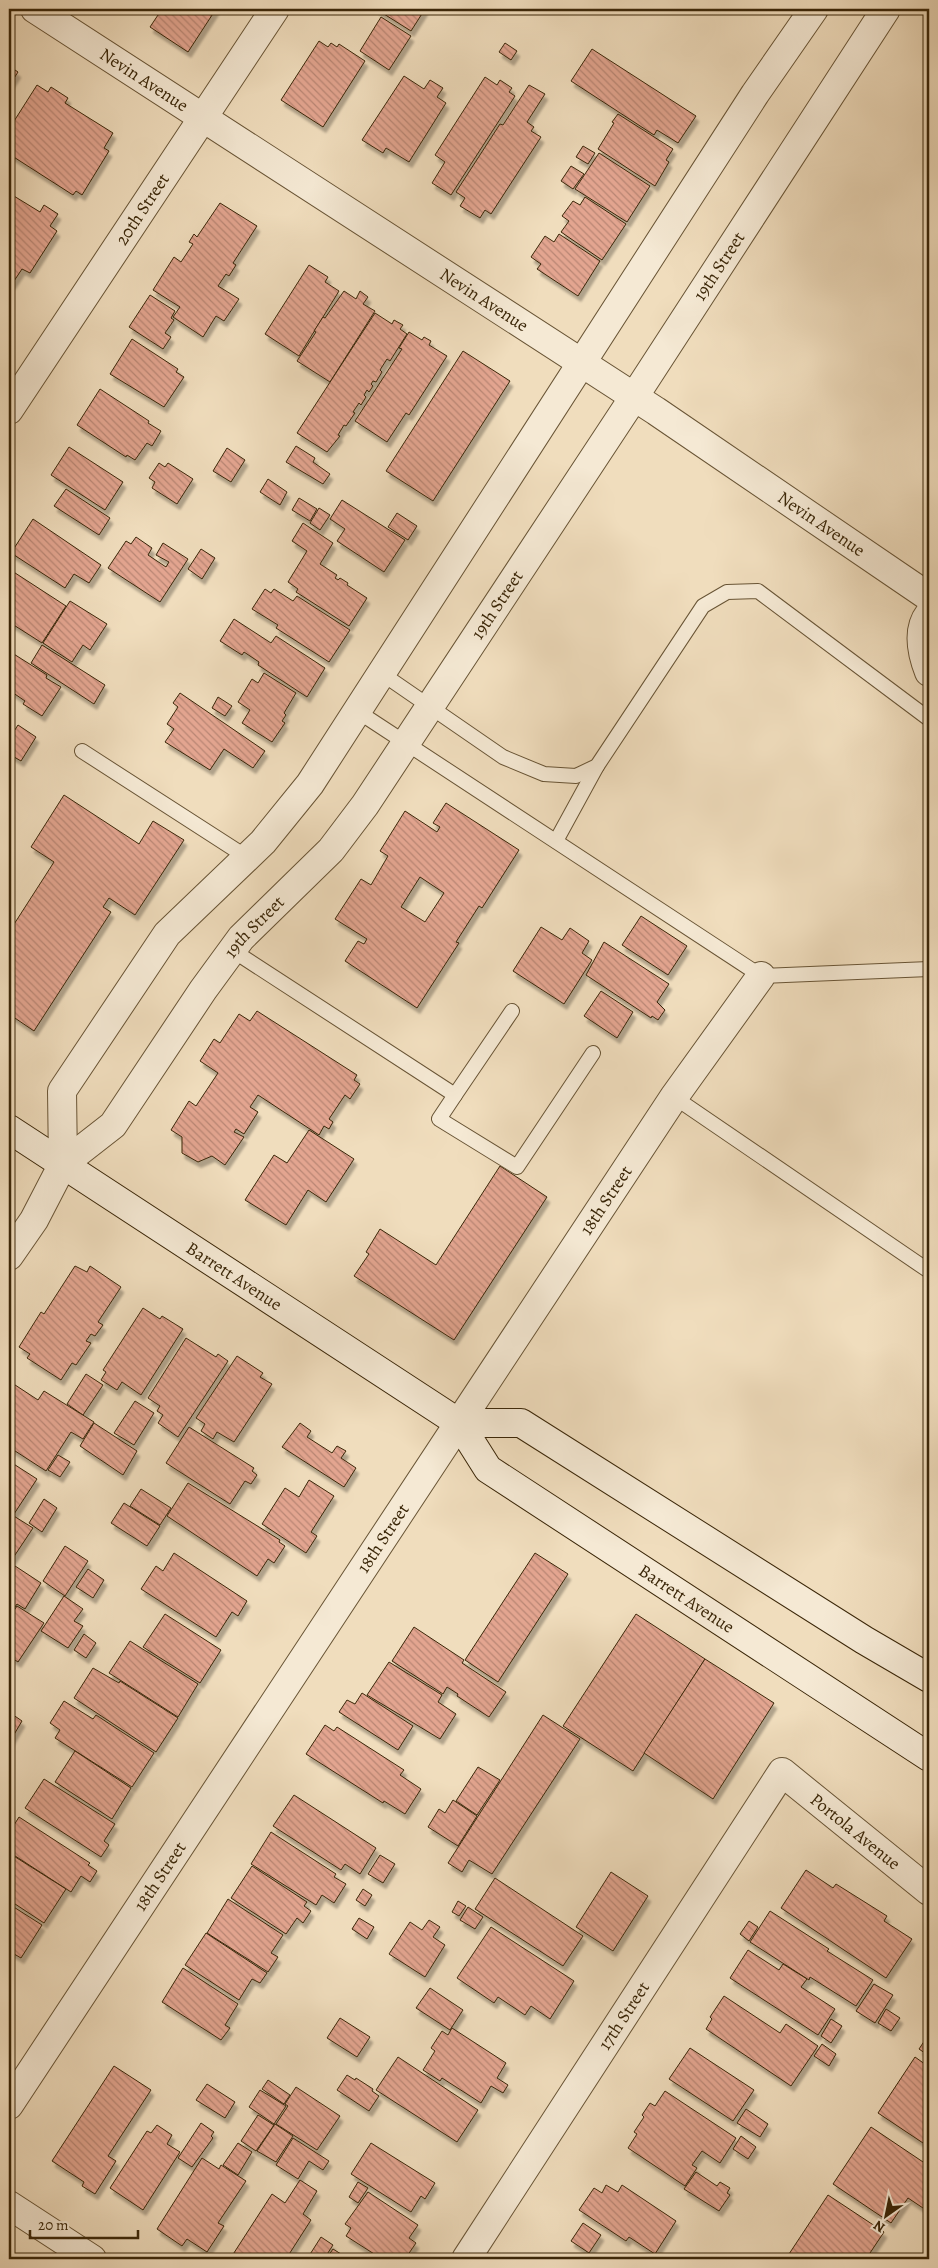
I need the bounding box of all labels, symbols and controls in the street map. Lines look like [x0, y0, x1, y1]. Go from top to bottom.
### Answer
street label: Nevin Avenue [95, 42, 193, 117]
street label: 20th Street [110, 168, 175, 250]
street label: 19th Street [688, 227, 750, 305]
street label: Nevin Avenue [435, 262, 533, 337]
street label: Nevin Avenue [773, 485, 870, 562]
street label: 19th Street [466, 566, 528, 644]
street label: 19th Street [218, 890, 289, 963]
street label: 18th Street [574, 1161, 638, 1239]
street label: Barrett Avenue [182, 1236, 287, 1316]
street label: 18th Street [351, 1499, 415, 1578]
street label: Barrett Avenue [634, 1559, 739, 1639]
street label: Portola Avenue [805, 1788, 906, 1875]
street label: 18th Street [128, 1837, 192, 1916]
street label: 17th Street [593, 1977, 655, 2055]
north arrow [860, 2190, 910, 2240]
scale bar [30, 2208, 138, 2240]
text: 20 m [38, 2215, 69, 2235]
text: N [870, 2216, 889, 2237]

